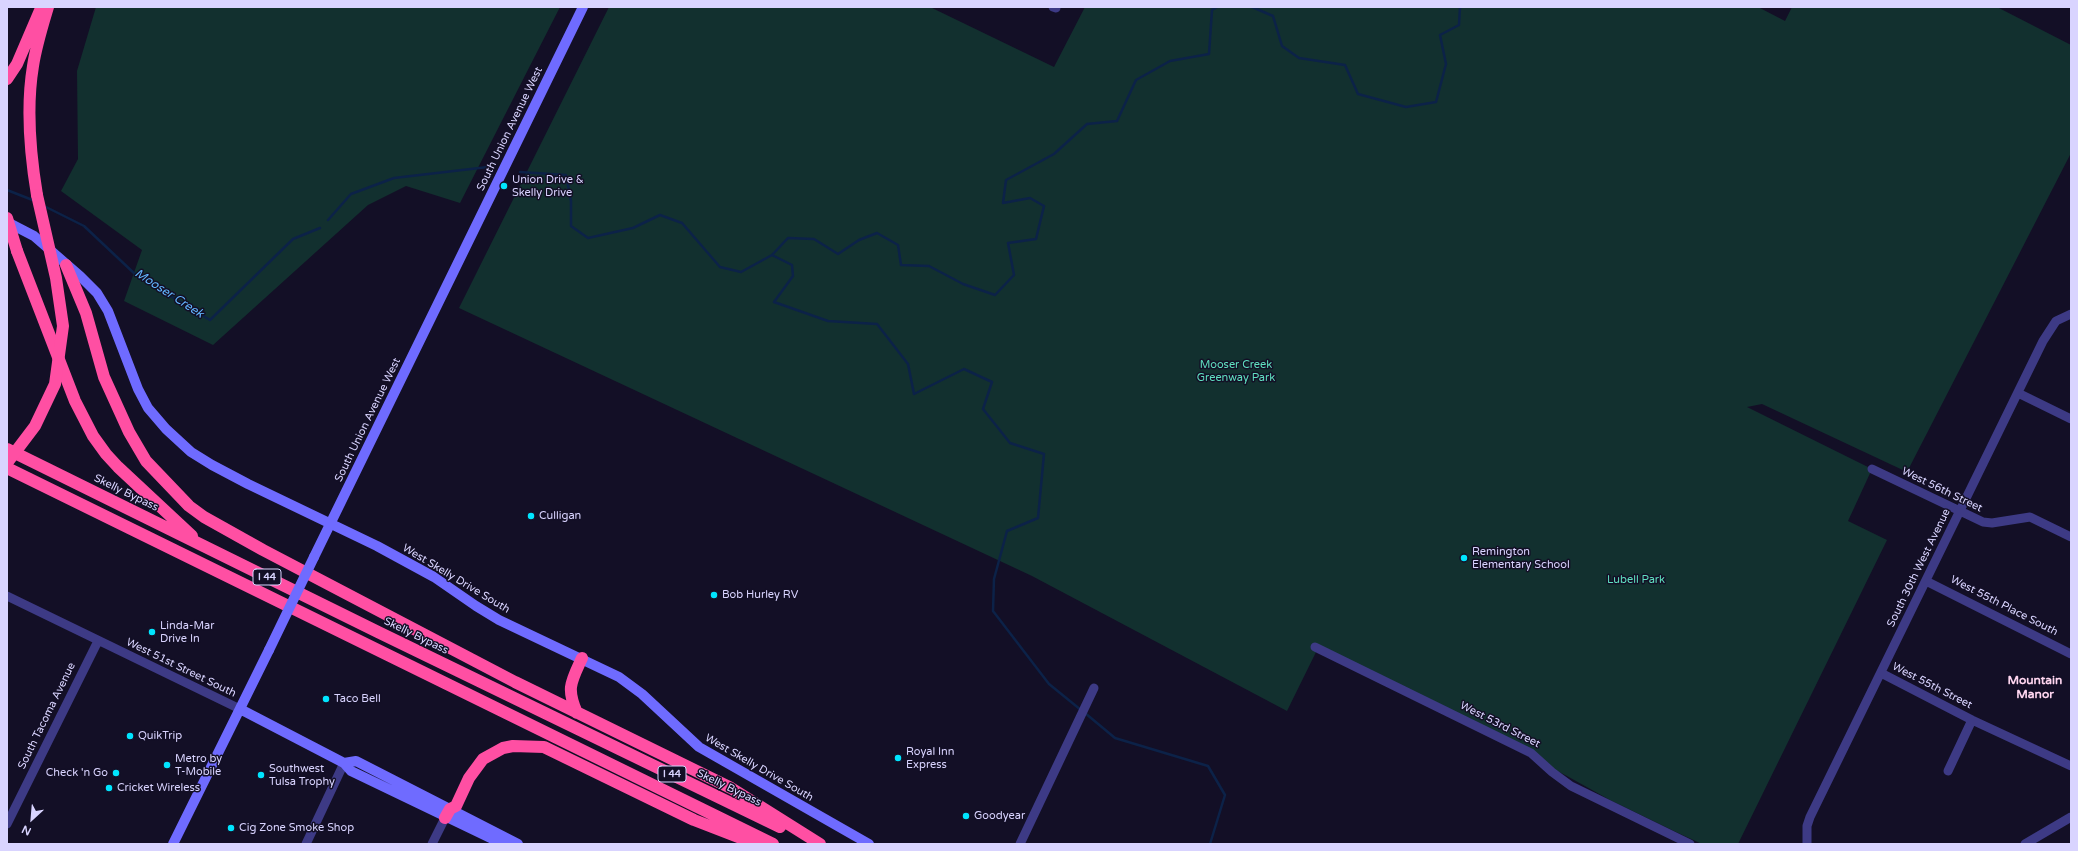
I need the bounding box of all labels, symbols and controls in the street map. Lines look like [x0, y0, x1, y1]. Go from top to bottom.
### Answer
street label: South Union Avenue West [474, 65, 546, 193]
place label: Union Drive & Skelly Drive [512, 173, 584, 199]
marker: Union Drive & Skelly Drive [499, 181, 509, 191]
water label: Mooser Creek [132, 266, 206, 322]
street label: South Union Avenue West [332, 356, 404, 484]
park label: Mooser Creek Greenway Park [1197, 358, 1275, 384]
street label: West 56th Street [1899, 465, 1985, 515]
street label: Skelly Bypass [92, 472, 160, 514]
street label: South 30th West Avenue [1885, 507, 1953, 629]
place label: Culligan [539, 509, 581, 523]
marker: Culligan [526, 511, 536, 521]
street label: West Skelly Drive South [400, 542, 512, 616]
place label: Remington Elementary School [1472, 545, 1570, 571]
marker: Remington Elementary School [1459, 553, 1469, 563]
road number: I 44 [253, 569, 281, 585]
park label: Lubell Park [1607, 573, 1665, 587]
street label: West 55th Place South [1948, 573, 2060, 639]
place label: Bob Hurley RV [722, 588, 798, 602]
marker: Bob Hurley RV [709, 590, 719, 600]
street label: Skelly Bypass [382, 615, 450, 657]
place label: Linda-Mar Drive In [160, 619, 214, 645]
marker: Linda-Mar Drive In [147, 627, 157, 637]
street label: West 51st Street South [124, 636, 238, 700]
street label: West 55th Street [1890, 660, 1974, 712]
street label: South Tacoma Avenue [15, 661, 79, 771]
district label: Mountain Manor [2008, 674, 2062, 702]
place label: Taco Bell [334, 692, 381, 706]
marker: Taco Bell [321, 694, 331, 704]
street label: West 53rd Street [1458, 699, 1542, 751]
place label: QuikTrip [138, 729, 182, 743]
marker: QuikTrip [125, 731, 135, 741]
street label: West Skelly Drive South [702, 731, 816, 805]
place label: Royal Inn Express [906, 745, 954, 771]
place label: Metro by T-Mobile [175, 752, 222, 778]
marker: Royal Inn Express [893, 753, 903, 763]
marker: Metro by T-Mobile [162, 760, 172, 770]
place label: Southwest Tulsa Trophy [269, 762, 335, 788]
place label: Check 'n Go [46, 766, 108, 780]
road number: I 44 [658, 766, 686, 782]
street label: Skelly Bypass [695, 767, 763, 809]
marker: Check 'n Go [111, 768, 121, 778]
marker: Southwest Tulsa Trophy [256, 770, 266, 780]
place label: Cricket Wireless [117, 781, 200, 795]
marker: Cricket Wireless [104, 783, 114, 793]
north arrow [12, 799, 52, 839]
place label: Goodyear [974, 809, 1025, 823]
marker: Goodyear [961, 811, 971, 821]
place label: Cig Zone Smoke Shop [239, 821, 354, 835]
text: N [20, 822, 33, 838]
marker: Cig Zone Smoke Shop [226, 823, 236, 833]

